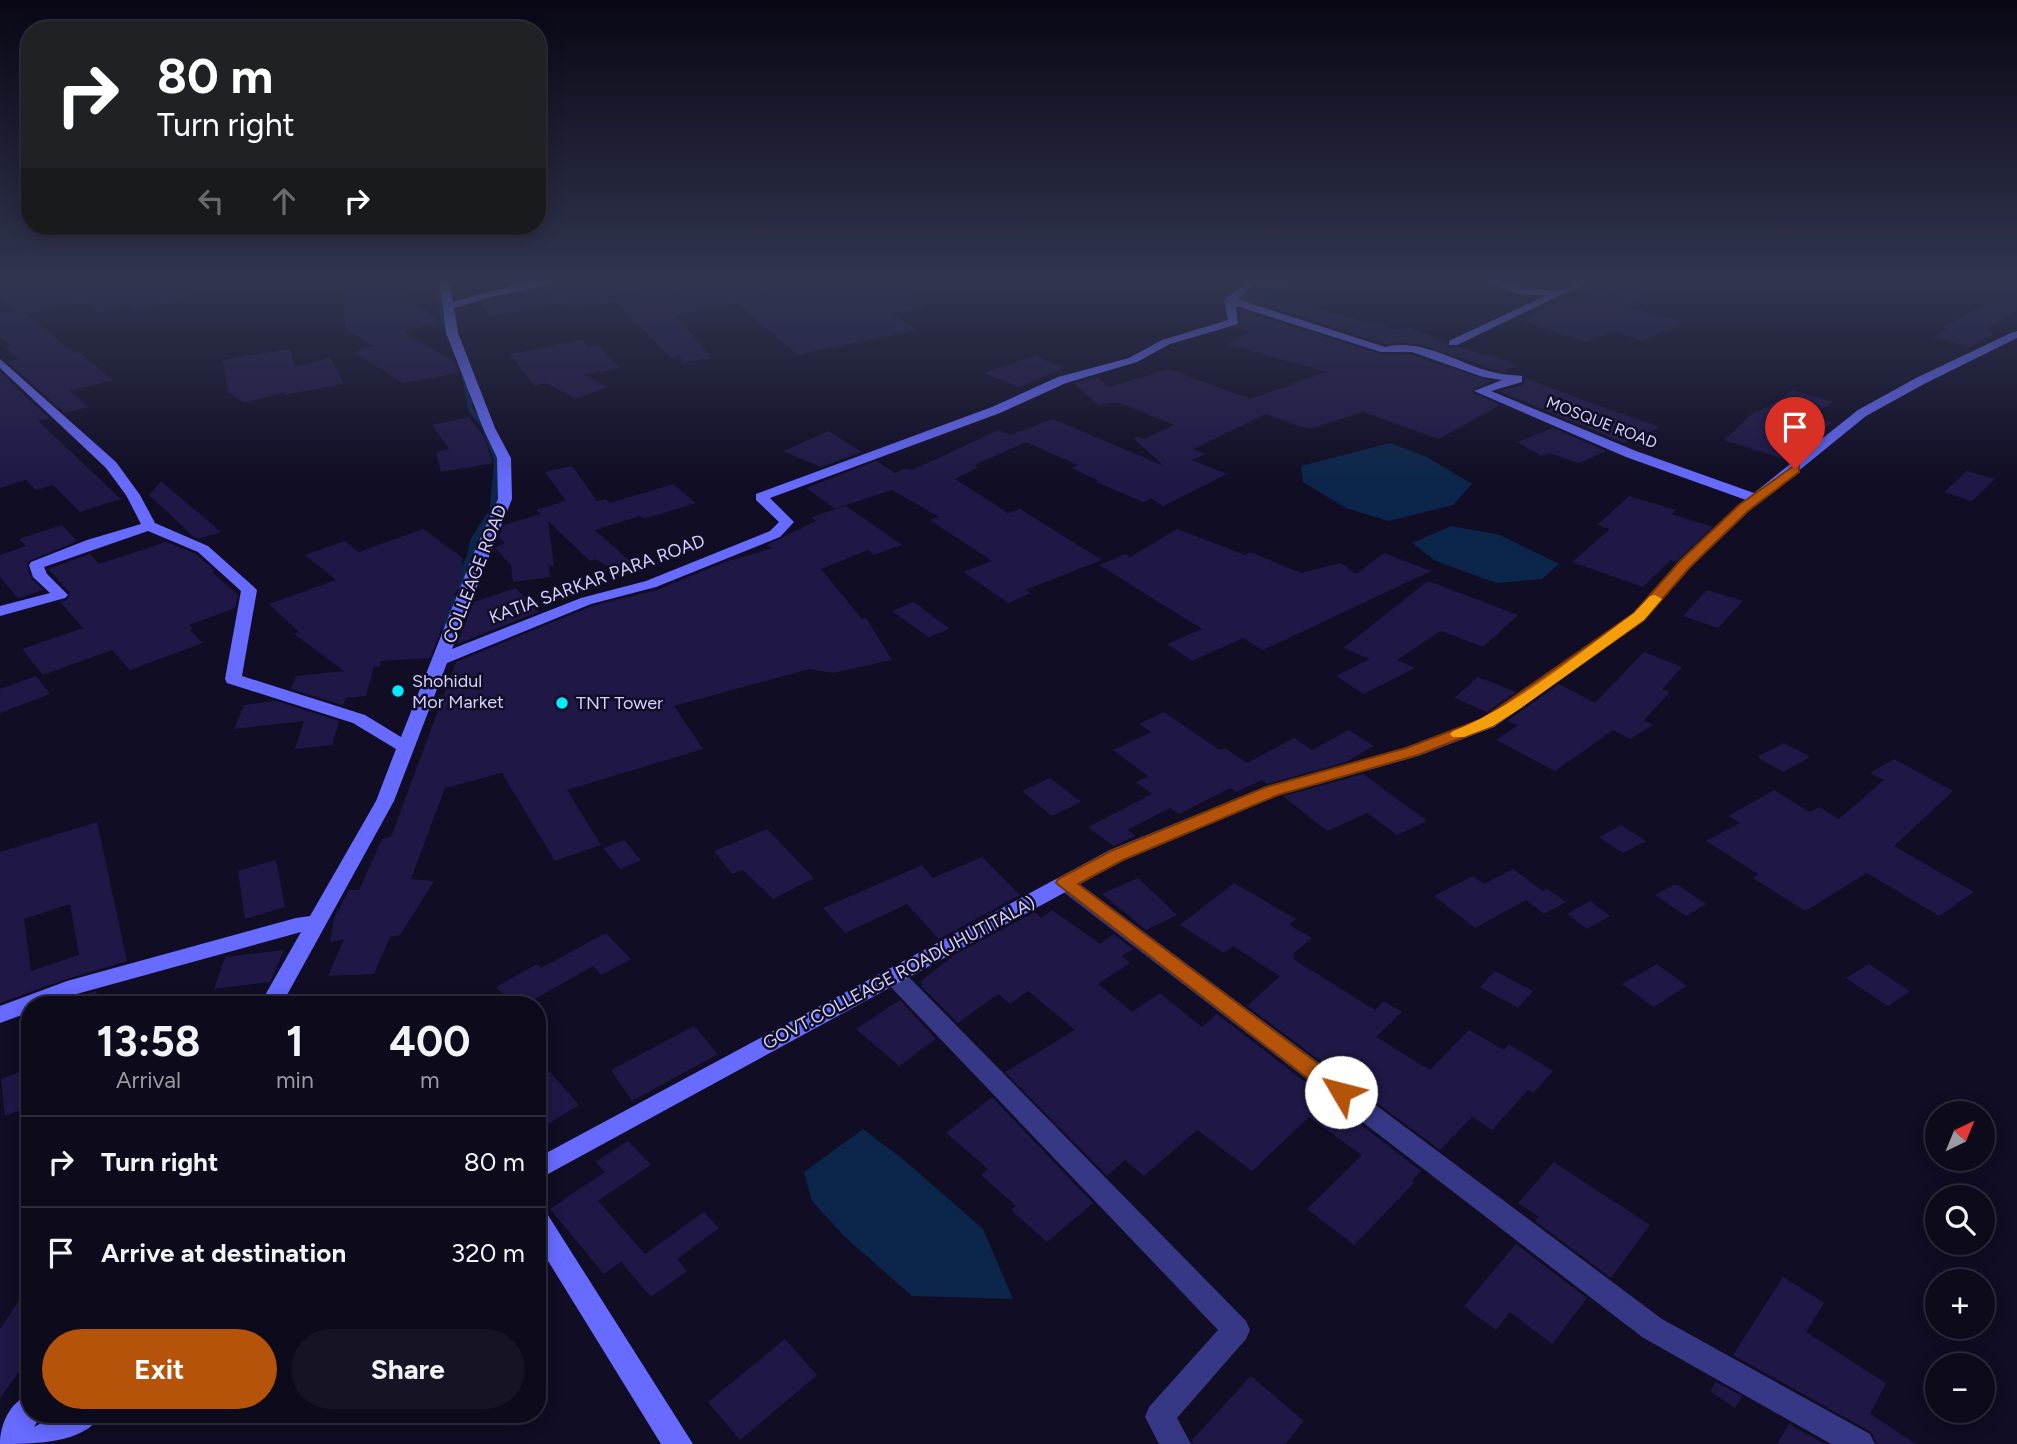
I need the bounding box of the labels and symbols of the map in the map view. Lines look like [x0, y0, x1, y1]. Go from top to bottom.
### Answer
street label: MOSQUE ROAD [1544, 393, 1660, 452]
pin [1765, 397, 1825, 469]
street label: COLLEAGE ROAD [438, 502, 512, 646]
street label: KATIA SARKAR PARA ROAD [486, 530, 708, 628]
place label: Shohidul Mor Market [412, 670, 504, 713]
marker: Shohidul Mor Market [390, 683, 406, 699]
place label: TNT Tower [576, 692, 663, 714]
marker: TNT Tower [554, 695, 570, 711]
street label: GOVT.COLLEAGE ROAD(JHUTITALA) [759, 892, 1039, 1054]
position arrow [1304, 1055, 1378, 1129]
north arrow [1925, 1101, 1995, 1171]

